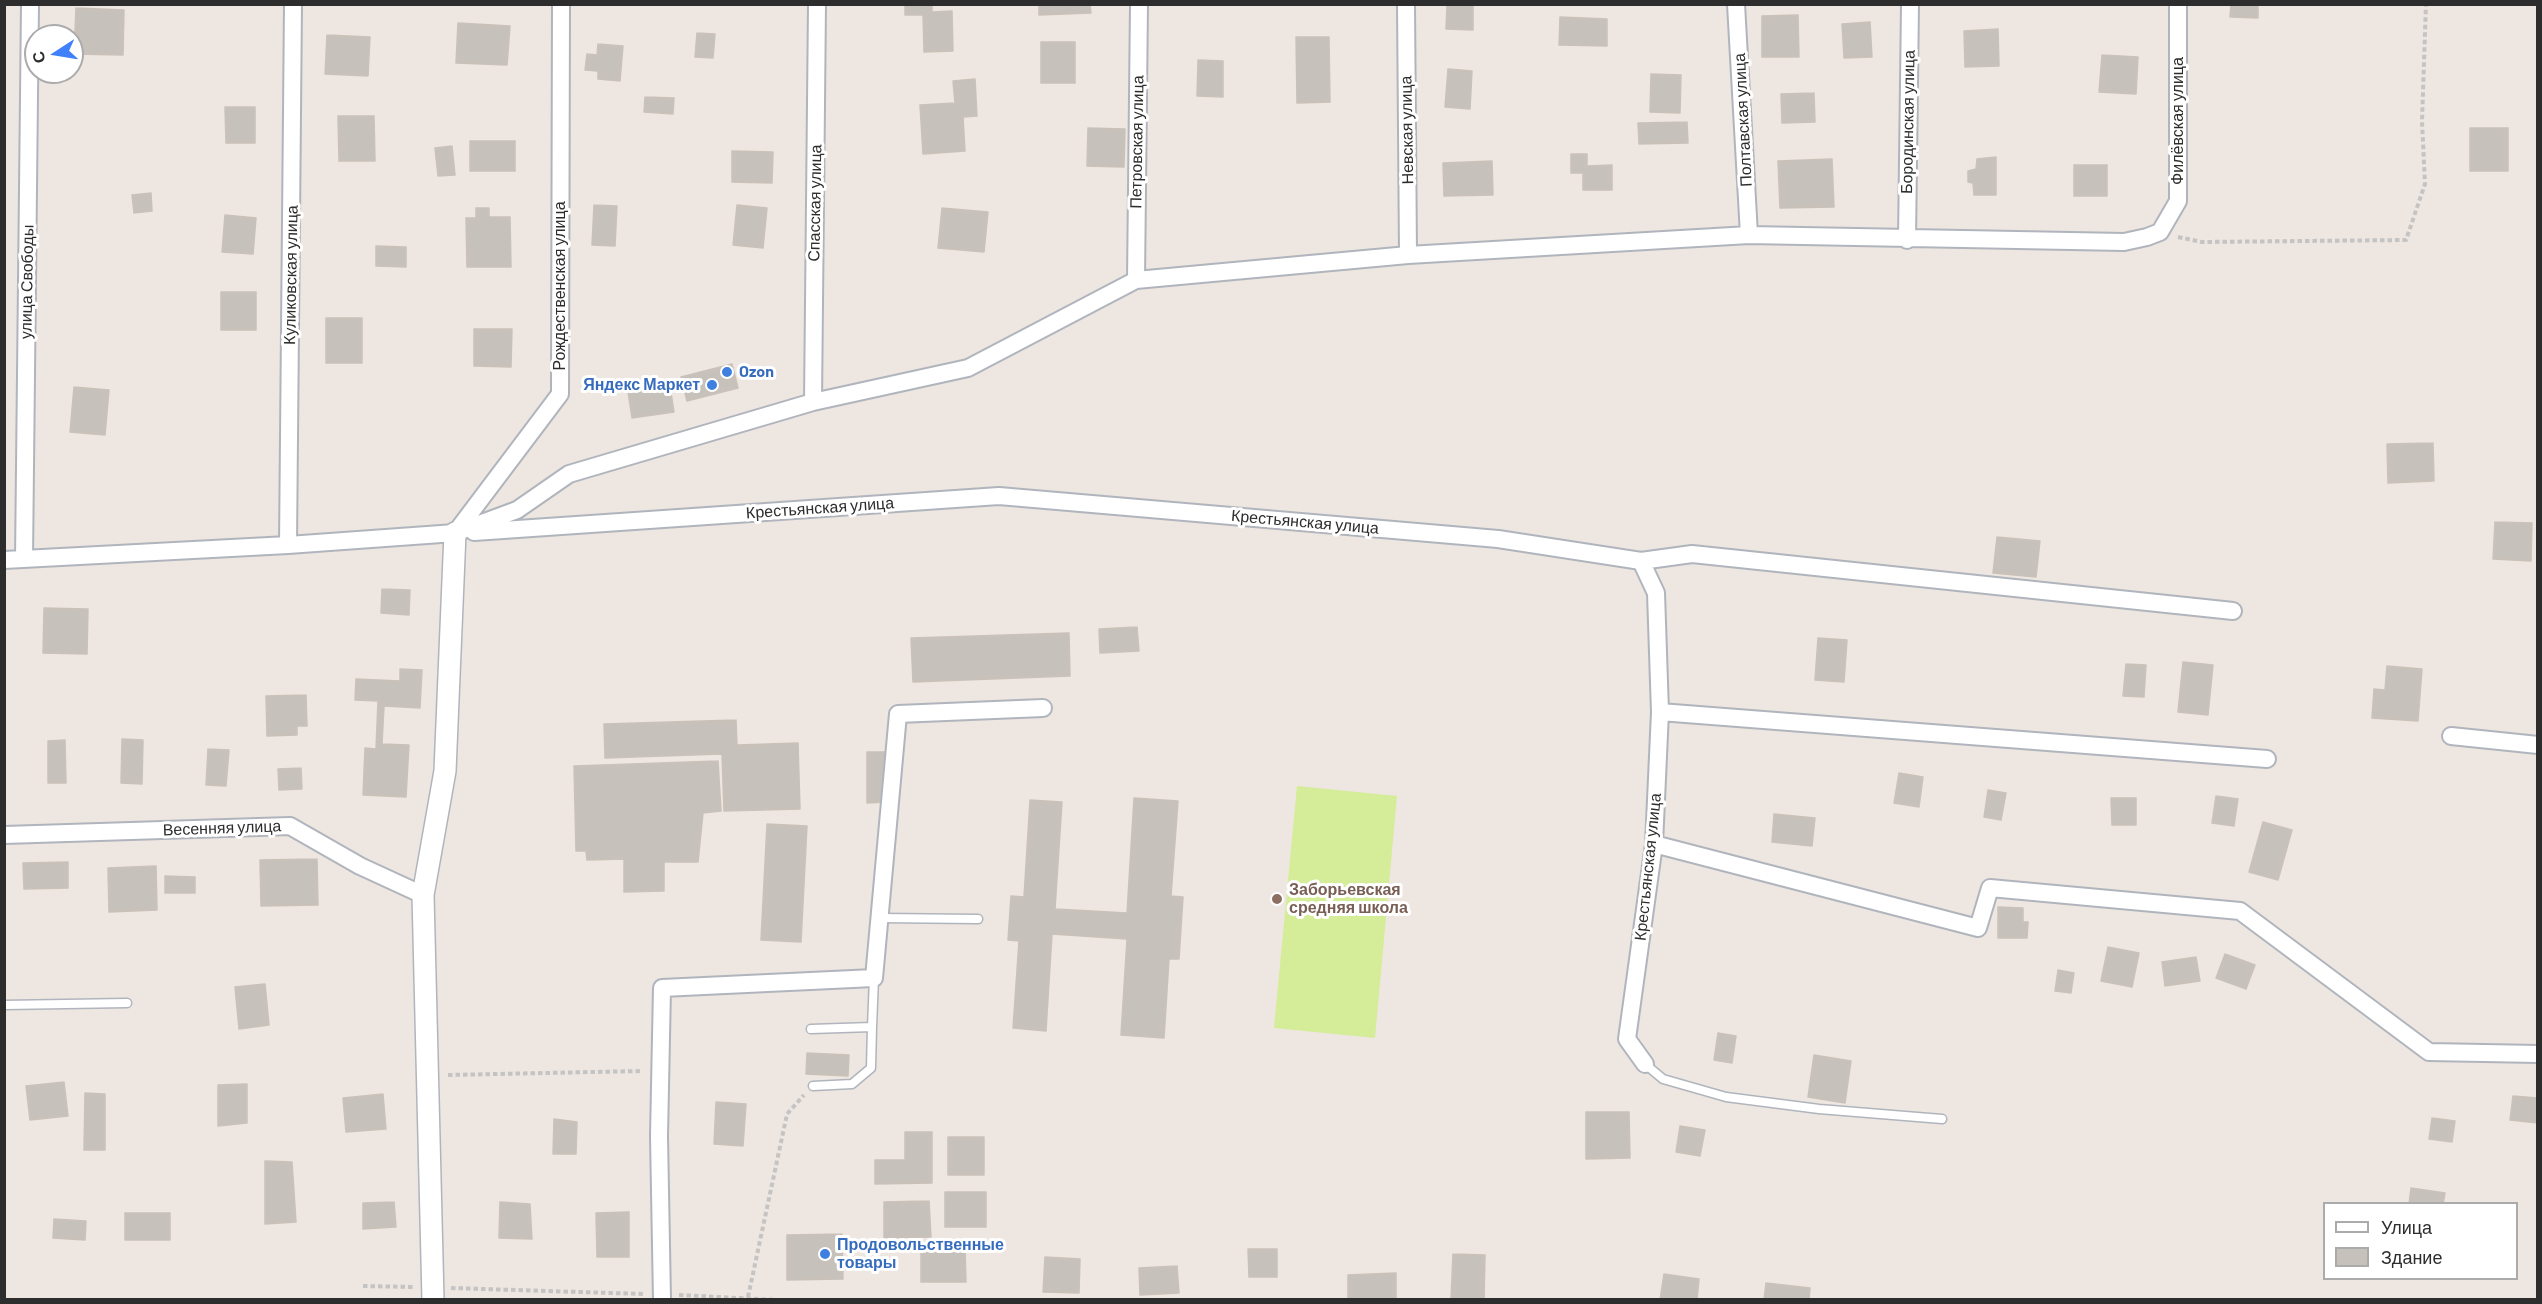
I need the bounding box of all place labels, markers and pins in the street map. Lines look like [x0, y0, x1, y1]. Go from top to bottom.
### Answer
place label: Ozon [739, 362, 774, 382]
marker: Ozon [720, 365, 734, 379]
place label: Яндекс Маркет [583, 375, 700, 395]
marker: Яндекс Маркет [705, 378, 719, 392]
place label: Заборьевская средняя школа [1289, 880, 1408, 918]
marker: Заборьевская средняя школа [1270, 892, 1284, 906]
place label: Продовольственные товары [837, 1235, 1004, 1273]
marker: Продовольственные товары [818, 1247, 832, 1261]

